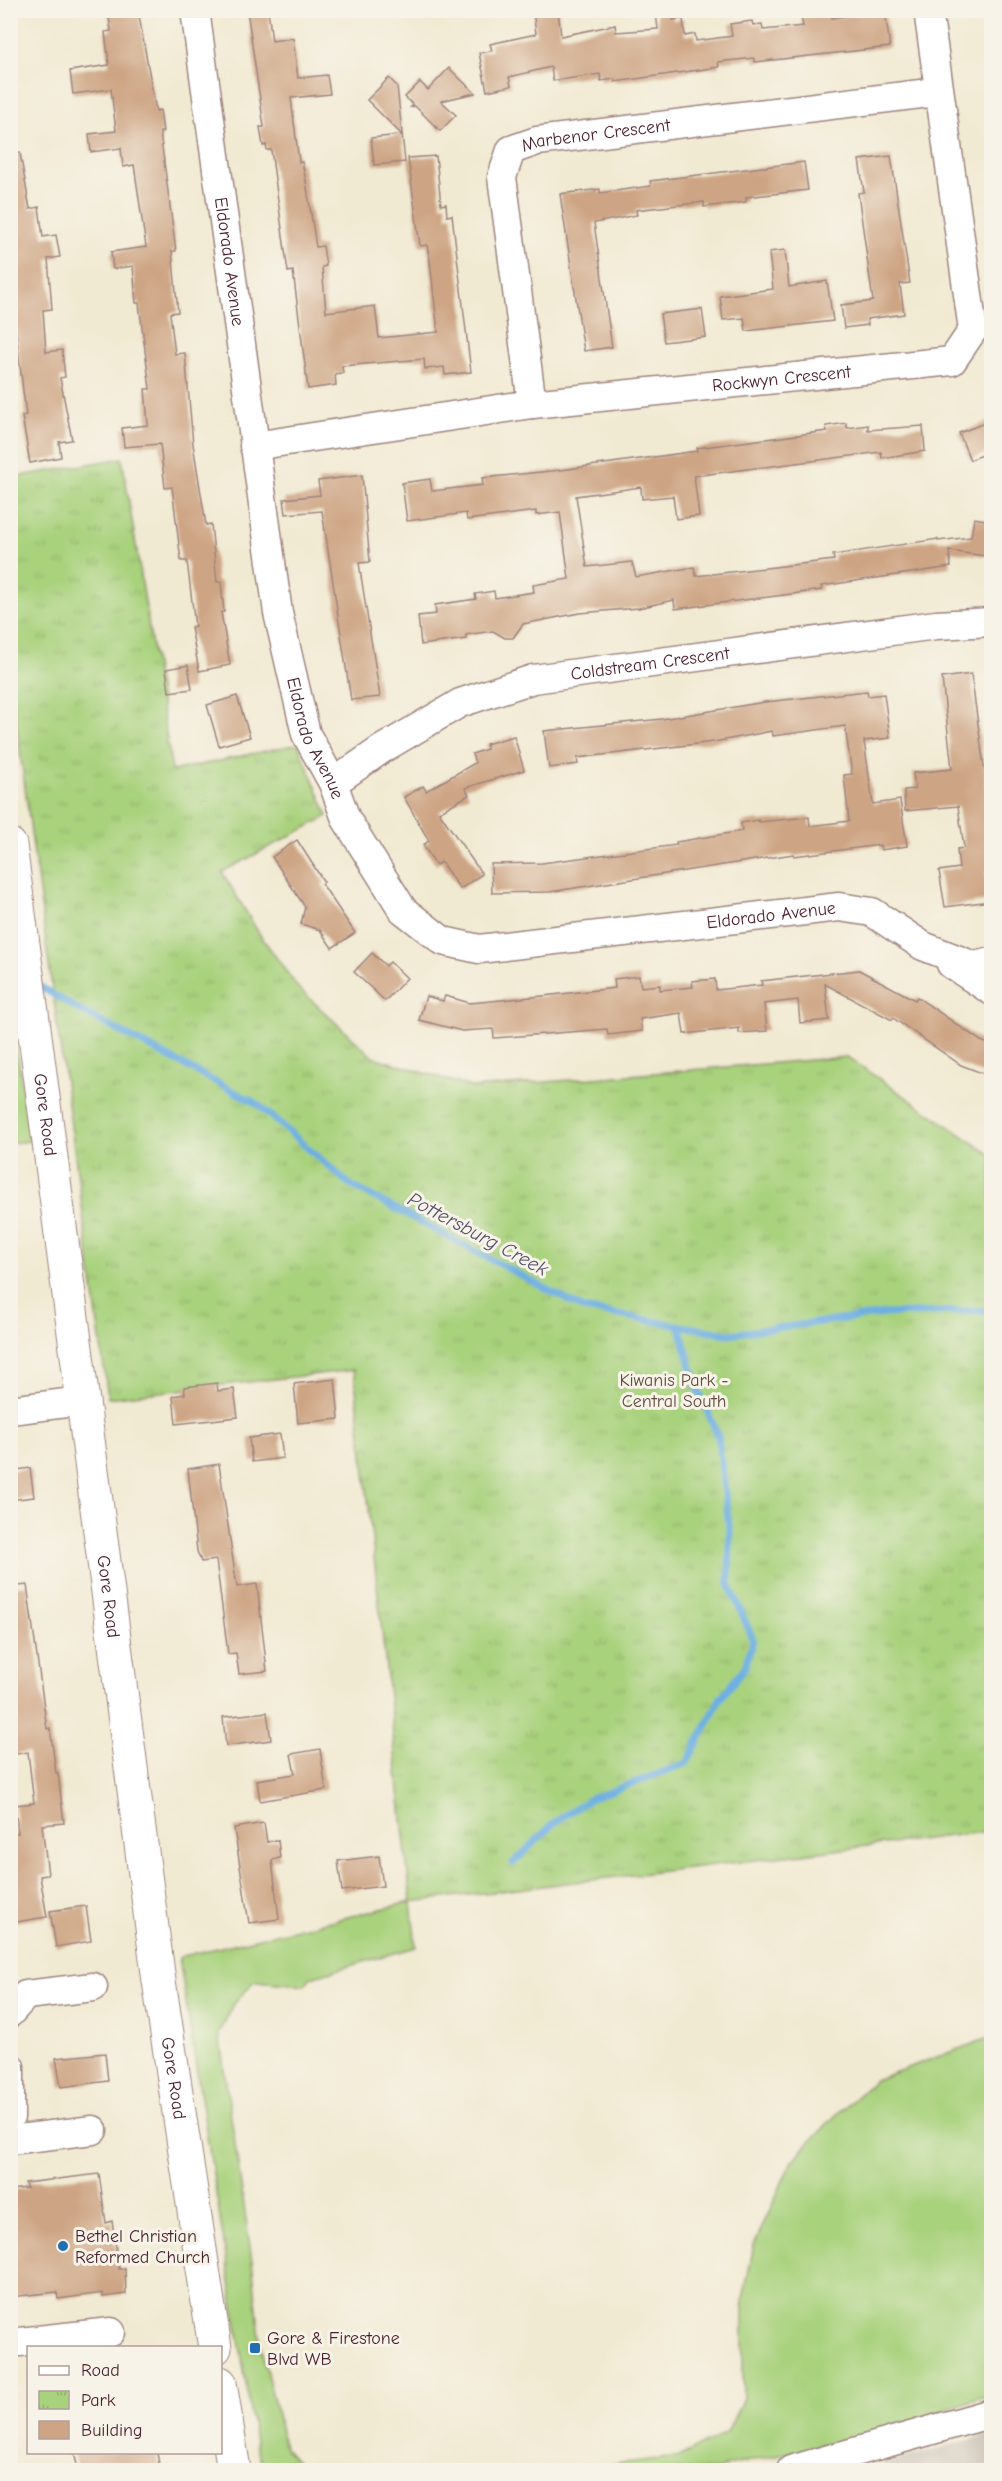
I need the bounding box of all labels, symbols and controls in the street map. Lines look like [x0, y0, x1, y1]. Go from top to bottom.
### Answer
street label: Marbenor Crescent [518, 114, 672, 156]
street label: Eldorado Avenue [210, 196, 249, 327]
street label: Rockwyn Crescent [711, 361, 853, 396]
street label: Coldstream Crescent [569, 642, 731, 684]
street label: Eldorado Avenue [283, 675, 348, 802]
street label: Eldorado Avenue [705, 897, 837, 933]
street label: Gore Road [30, 1072, 61, 1157]
water label: Pottersburg Creek [404, 1187, 552, 1281]
park label: Kiwanis Park - Central South [619, 1370, 729, 1412]
street label: Gore Road [93, 1554, 124, 1639]
street label: Gore Road [157, 2035, 190, 2121]
place label: Bethel Christian Reformed Church [75, 2226, 210, 2268]
marker: Bethel Christian Reformed Church [56, 2239, 70, 2253]
place label: Gore & Firestone Blvd WB [267, 2328, 400, 2370]
marker: Gore & Firestone Blvd WB [248, 2341, 262, 2355]
legend [27, 2346, 222, 2454]
text: Road [81, 2360, 120, 2381]
text: Park [81, 2390, 116, 2411]
text: Building [81, 2420, 143, 2441]

